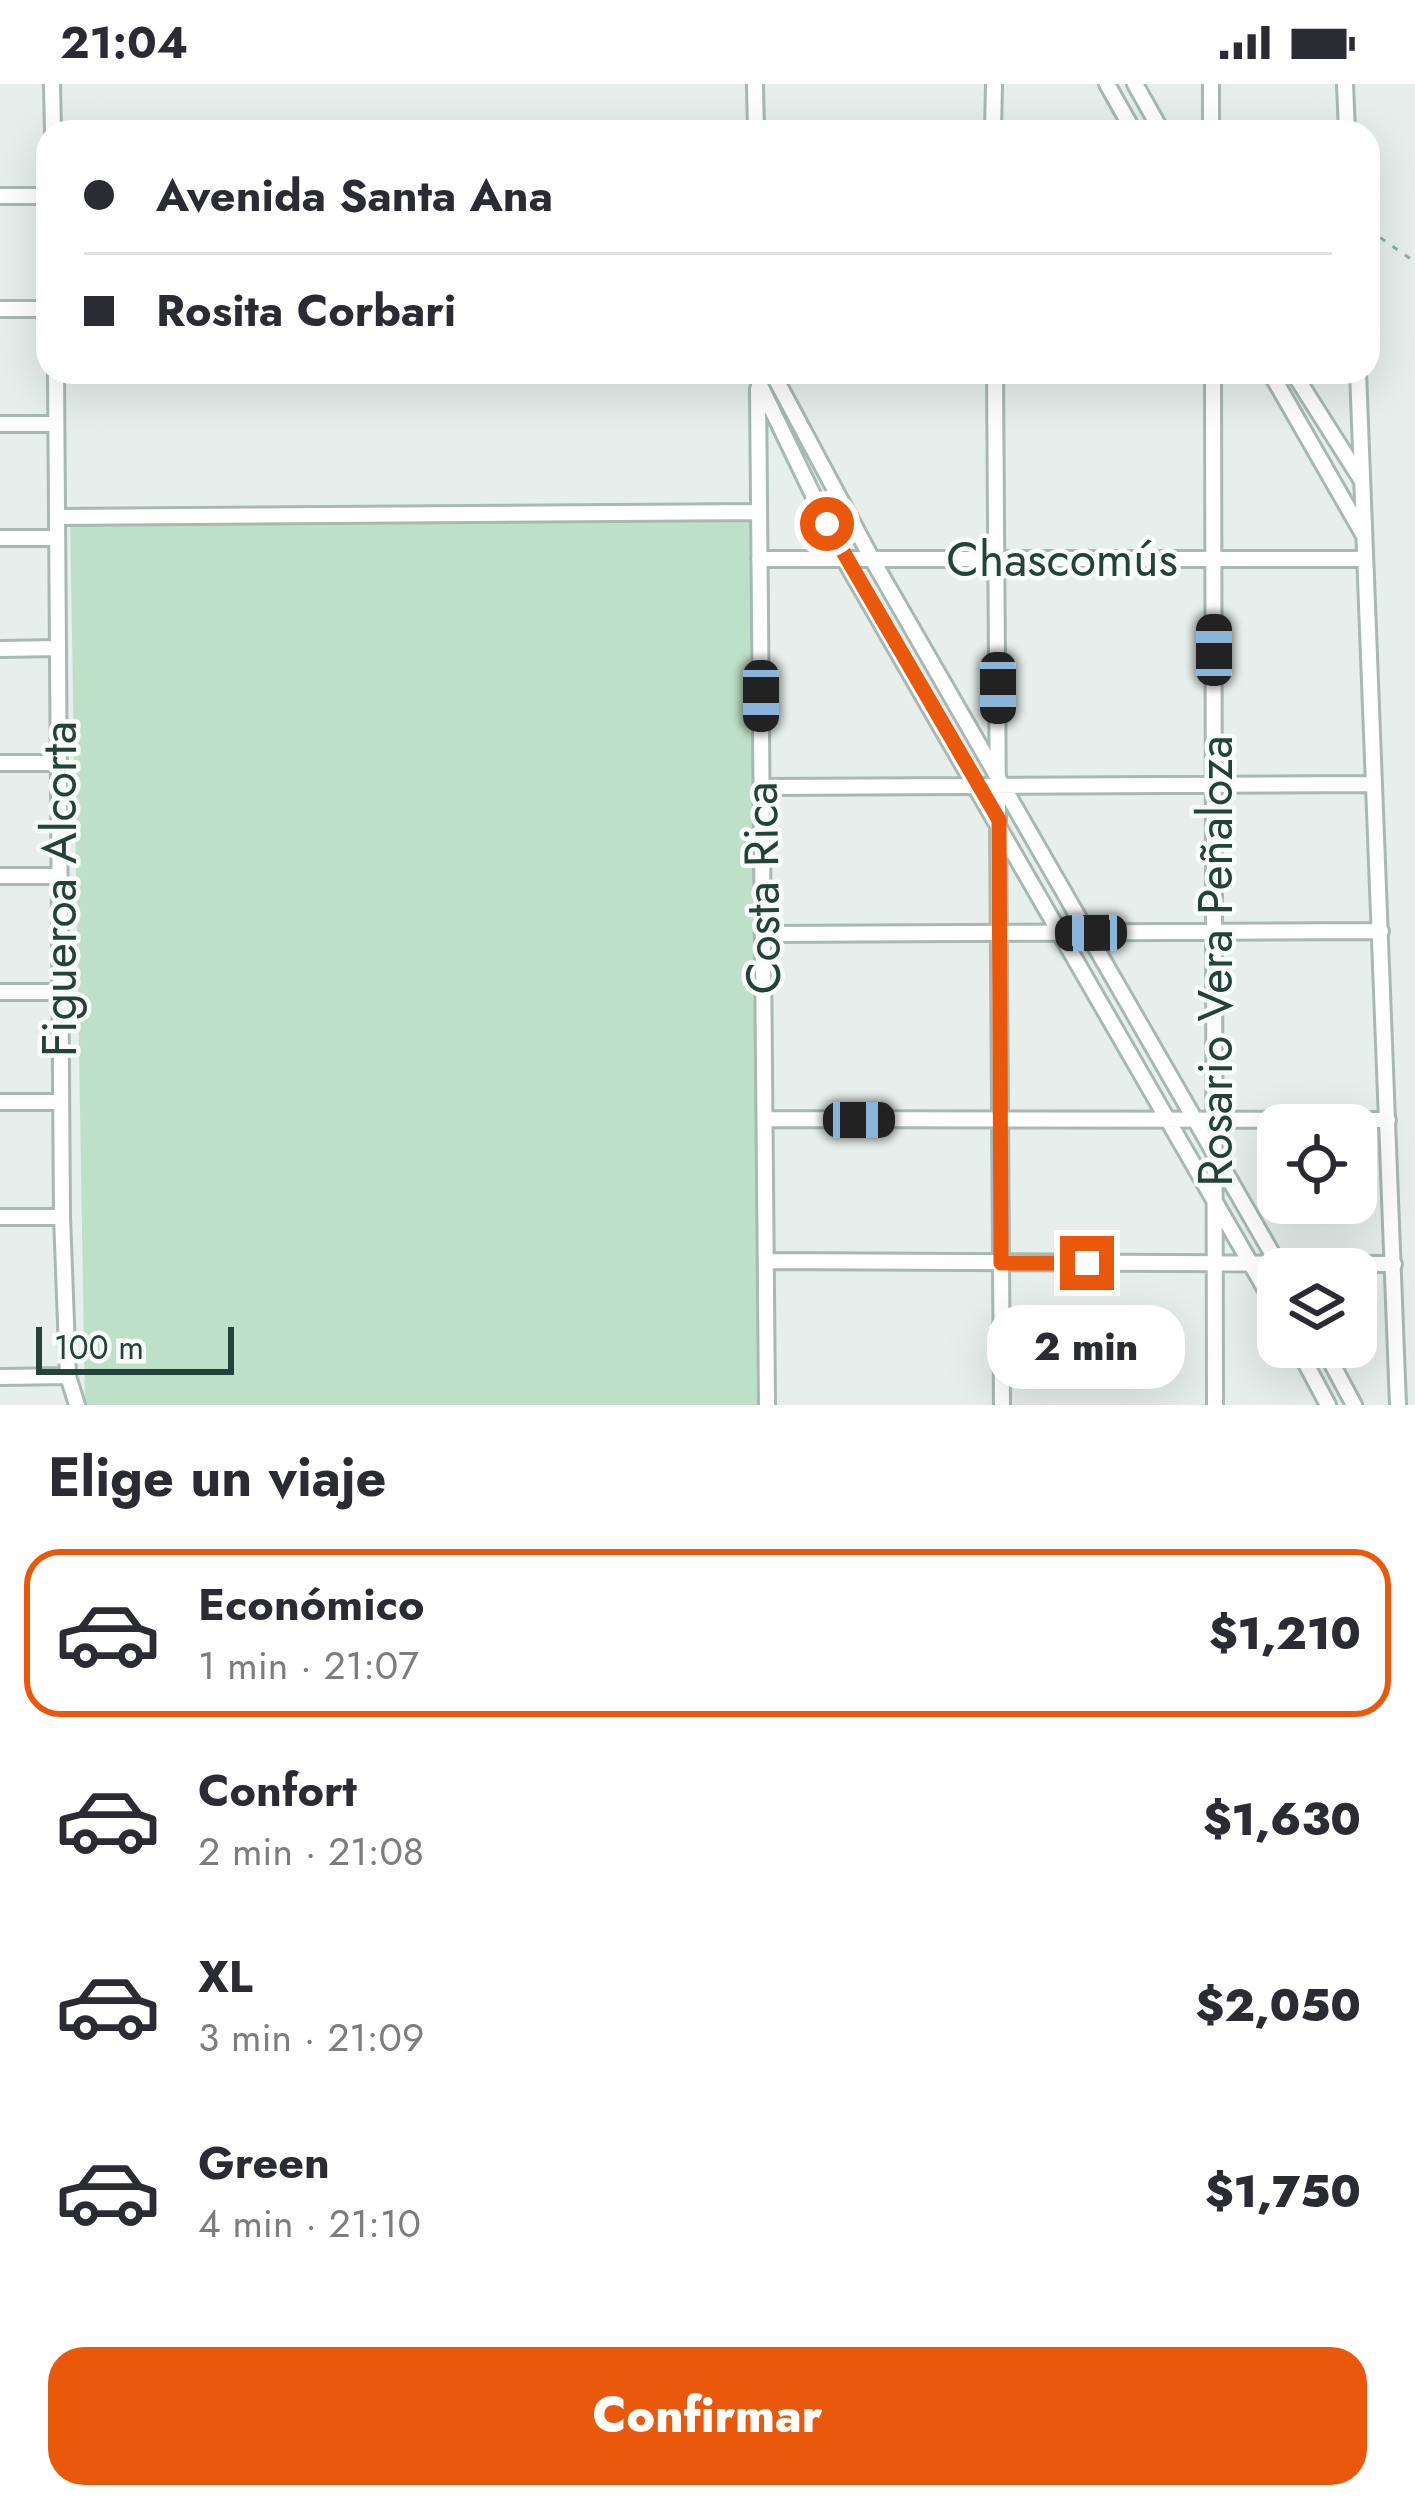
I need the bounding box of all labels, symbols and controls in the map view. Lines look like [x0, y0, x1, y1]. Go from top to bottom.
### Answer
text: 21:04 [60, 10, 188, 75]
text: Avenida Santa Ana [156, 163, 553, 228]
text: Rosita Corbari [156, 278, 456, 343]
route start [800, 497, 854, 551]
street label: Chascomús [946, 525, 1178, 594]
car [1196, 614, 1232, 686]
car [980, 652, 1016, 724]
car [743, 660, 779, 732]
street label: Figueroa Alcorta [25, 721, 94, 1057]
street label: Rosario Vera Peñaloza [1181, 735, 1250, 1187]
street label: Costa Rica [726, 781, 798, 995]
car [1055, 914, 1127, 952]
car [823, 1102, 895, 1138]
map controls [1257, 1104, 1377, 1368]
button: locate [1257, 1104, 1377, 1224]
route end [1060, 1236, 1114, 1290]
button: layers [1257, 1248, 1377, 1368]
callout: 2 min [988, 1305, 1186, 1389]
text: 2 min [1034, 1318, 1138, 1375]
scale bar [36, 1321, 234, 1374]
text: 100 m [54, 1324, 144, 1371]
text: Elige un viaje [48, 1438, 387, 1516]
text: Económico [198, 1572, 424, 1637]
icon: car [54, 1579, 162, 1687]
text: $1,210 [1209, 1601, 1361, 1666]
text: 1 min · 21:07 [198, 1637, 419, 1694]
text: Confort [198, 1758, 357, 1823]
icon: car [54, 1765, 162, 1873]
text: $1,630 [1203, 1787, 1361, 1852]
text: 2 min · 21:08 [198, 1823, 424, 1880]
text: XL [198, 1944, 253, 2009]
icon: car [54, 1951, 162, 2059]
text: $2,050 [1196, 1973, 1361, 2038]
text: 3 min · 21:09 [198, 2009, 424, 2066]
text: Green [198, 2130, 330, 2195]
icon: car [54, 2137, 162, 2245]
text: $1,750 [1205, 2159, 1361, 2224]
text: 4 min · 21:10 [198, 2195, 421, 2252]
button: Confirmar [48, 2347, 1367, 2485]

